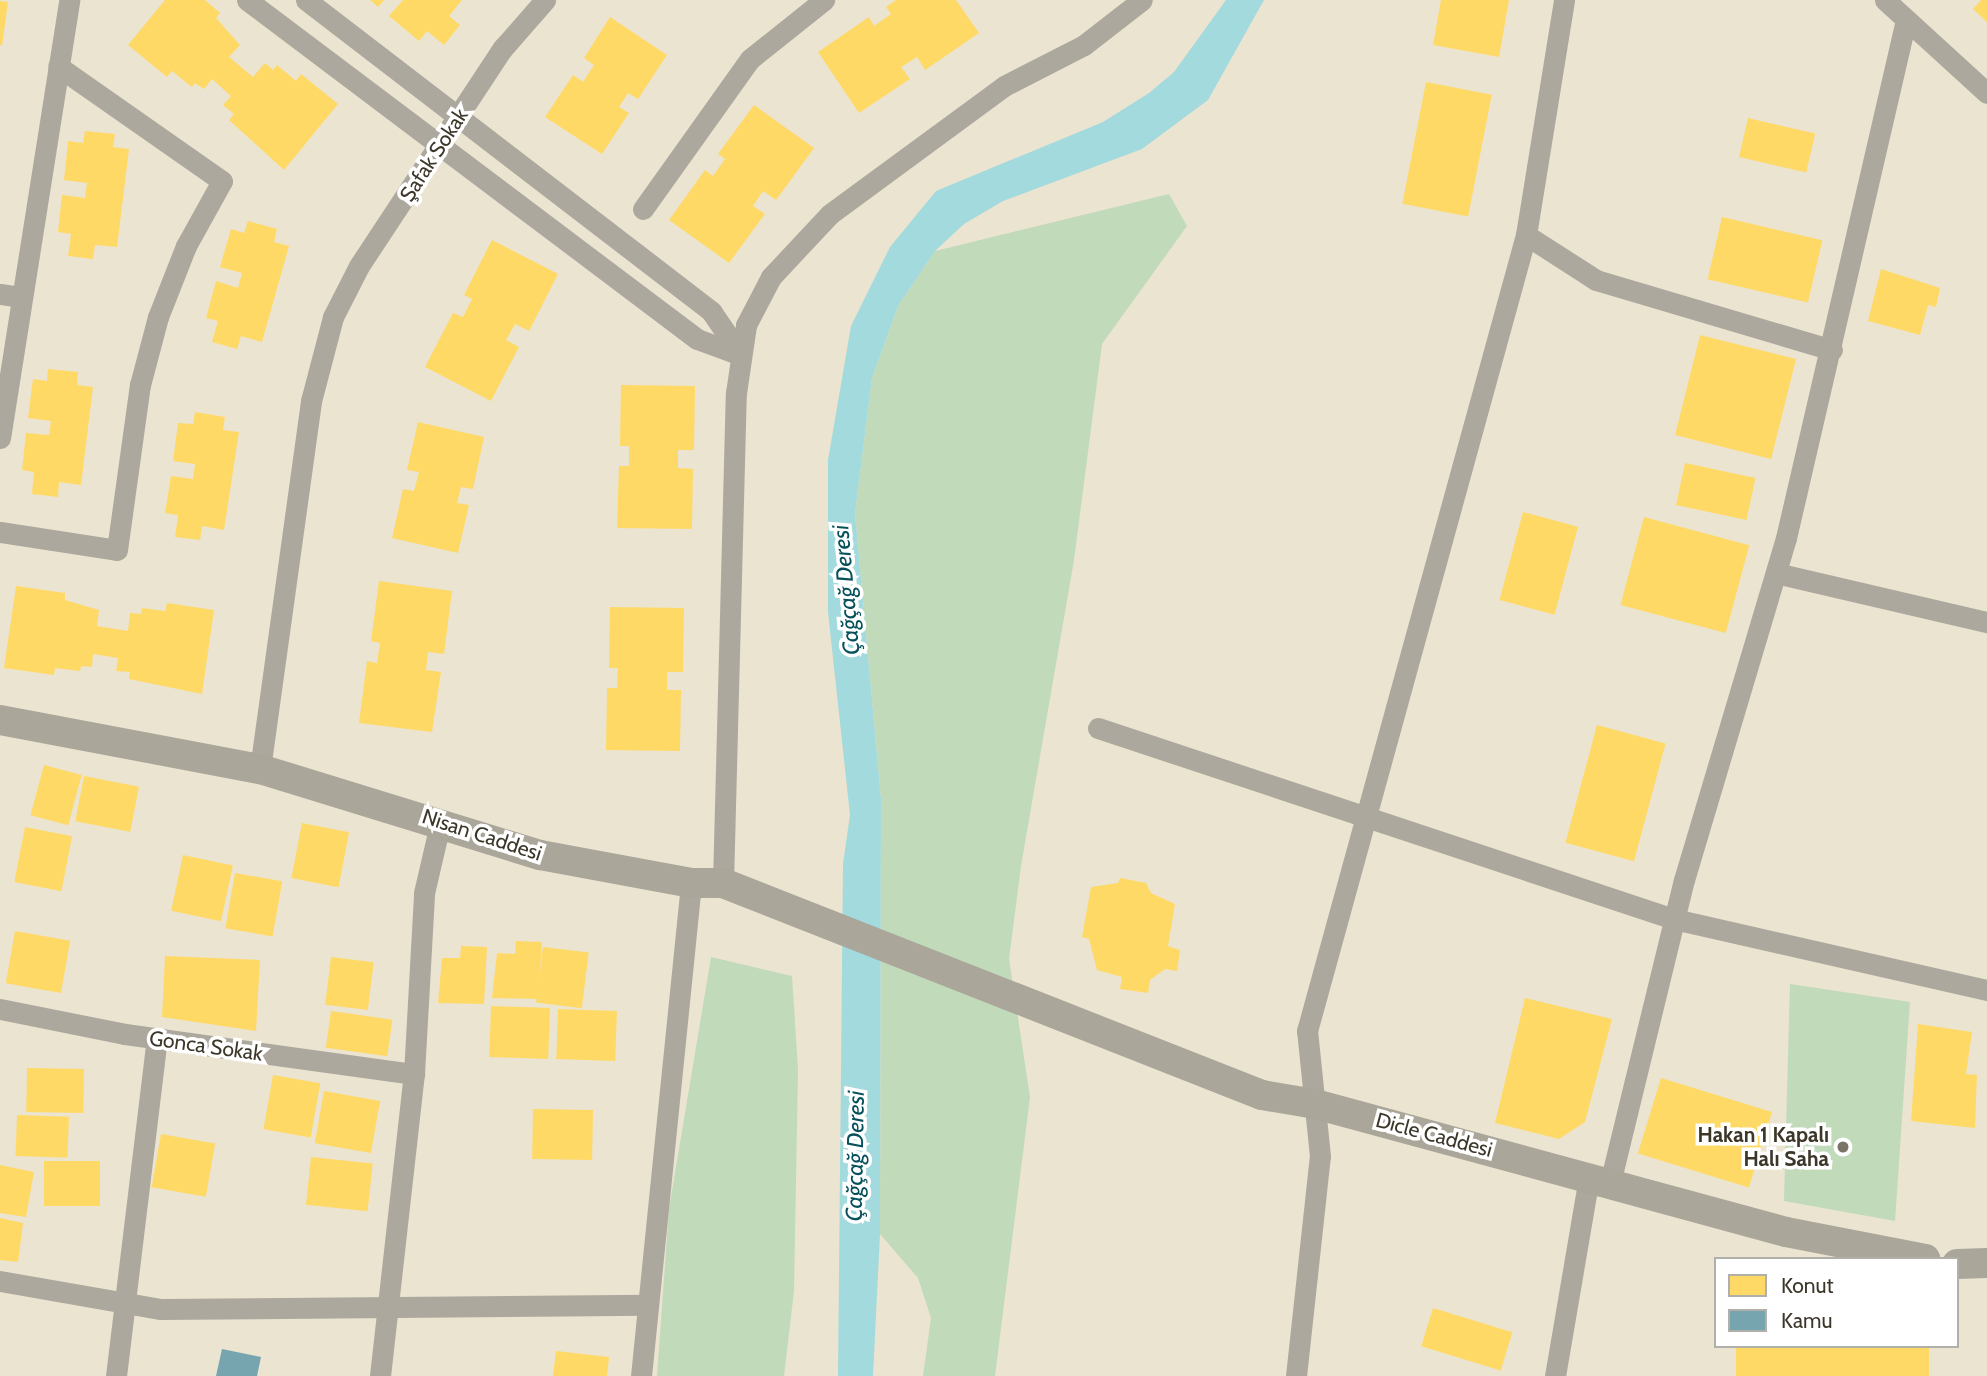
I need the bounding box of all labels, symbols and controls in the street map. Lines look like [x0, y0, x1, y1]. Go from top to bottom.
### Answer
street label: Şafak Sokak [395, 104, 473, 206]
water label: Çağçağ Deresi [827, 524, 865, 656]
street label: Nisan Caddesi [419, 804, 545, 866]
street label: Gonca Sokak [148, 1026, 264, 1066]
water label: Çağçağ Deresi [840, 1091, 870, 1221]
street label: Dicle Caddesi [1373, 1107, 1495, 1163]
place label: Hakan 1 Kapalı Halı Saha [1698, 1122, 1829, 1172]
marker: Hakan 1 Kapalı Halı Saha [1835, 1139, 1851, 1155]
legend [1714, 1257, 1959, 1348]
text: Konut [1781, 1273, 1834, 1298]
text: Kamu [1781, 1308, 1832, 1333]

